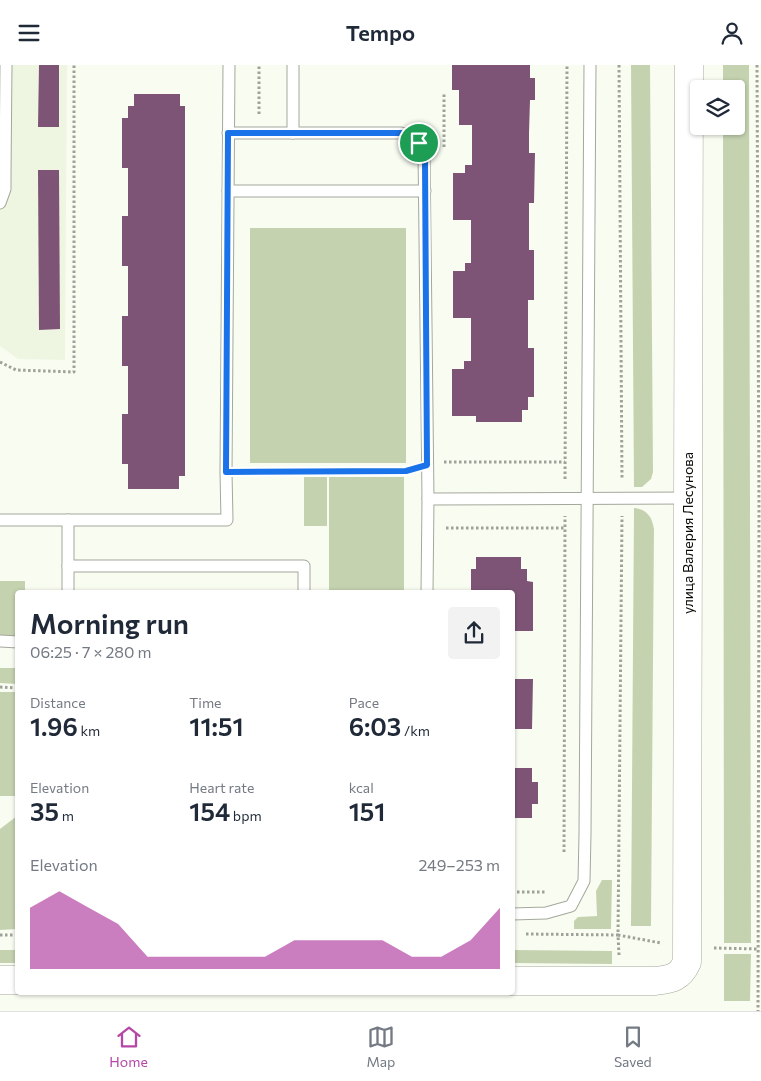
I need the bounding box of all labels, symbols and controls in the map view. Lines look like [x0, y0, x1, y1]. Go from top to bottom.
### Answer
icon: menu [15, 19, 43, 47]
text: Tempo [346, 19, 415, 46]
icon: person [718, 19, 746, 47]
map controls [690, 80, 745, 135]
button: layers [690, 80, 745, 135]
pin [398, 122, 440, 164]
icon: arrive [405, 129, 433, 157]
street label: улица Валерия Лесунова [679, 452, 696, 614]
text: Morning run [30, 606, 189, 640]
button: share [448, 607, 500, 659]
text: 06:25 · 7 × 280 m [30, 642, 152, 661]
text: Distance [30, 694, 86, 711]
text: Time [189, 694, 222, 711]
text: Pace [349, 694, 379, 711]
text: 1.96 [30, 711, 78, 741]
text: 11:51 [189, 711, 244, 741]
text: 6:03 [349, 711, 401, 741]
text: km [78, 722, 100, 739]
text: /km [401, 722, 430, 739]
text: Elevation [30, 779, 89, 796]
text: Heart rate [189, 779, 254, 796]
text: kcal [349, 779, 374, 796]
text: 35 [30, 796, 59, 826]
text: 154 [189, 796, 230, 826]
text: 151 [349, 796, 385, 826]
text: m [59, 807, 74, 824]
text: bpm [230, 807, 262, 824]
text: Elevation [30, 855, 98, 874]
text: 249–253 m [418, 855, 500, 874]
tab: Home [109, 1023, 148, 1070]
tab: Map [366, 1023, 395, 1070]
tab: Saved [614, 1023, 652, 1070]

